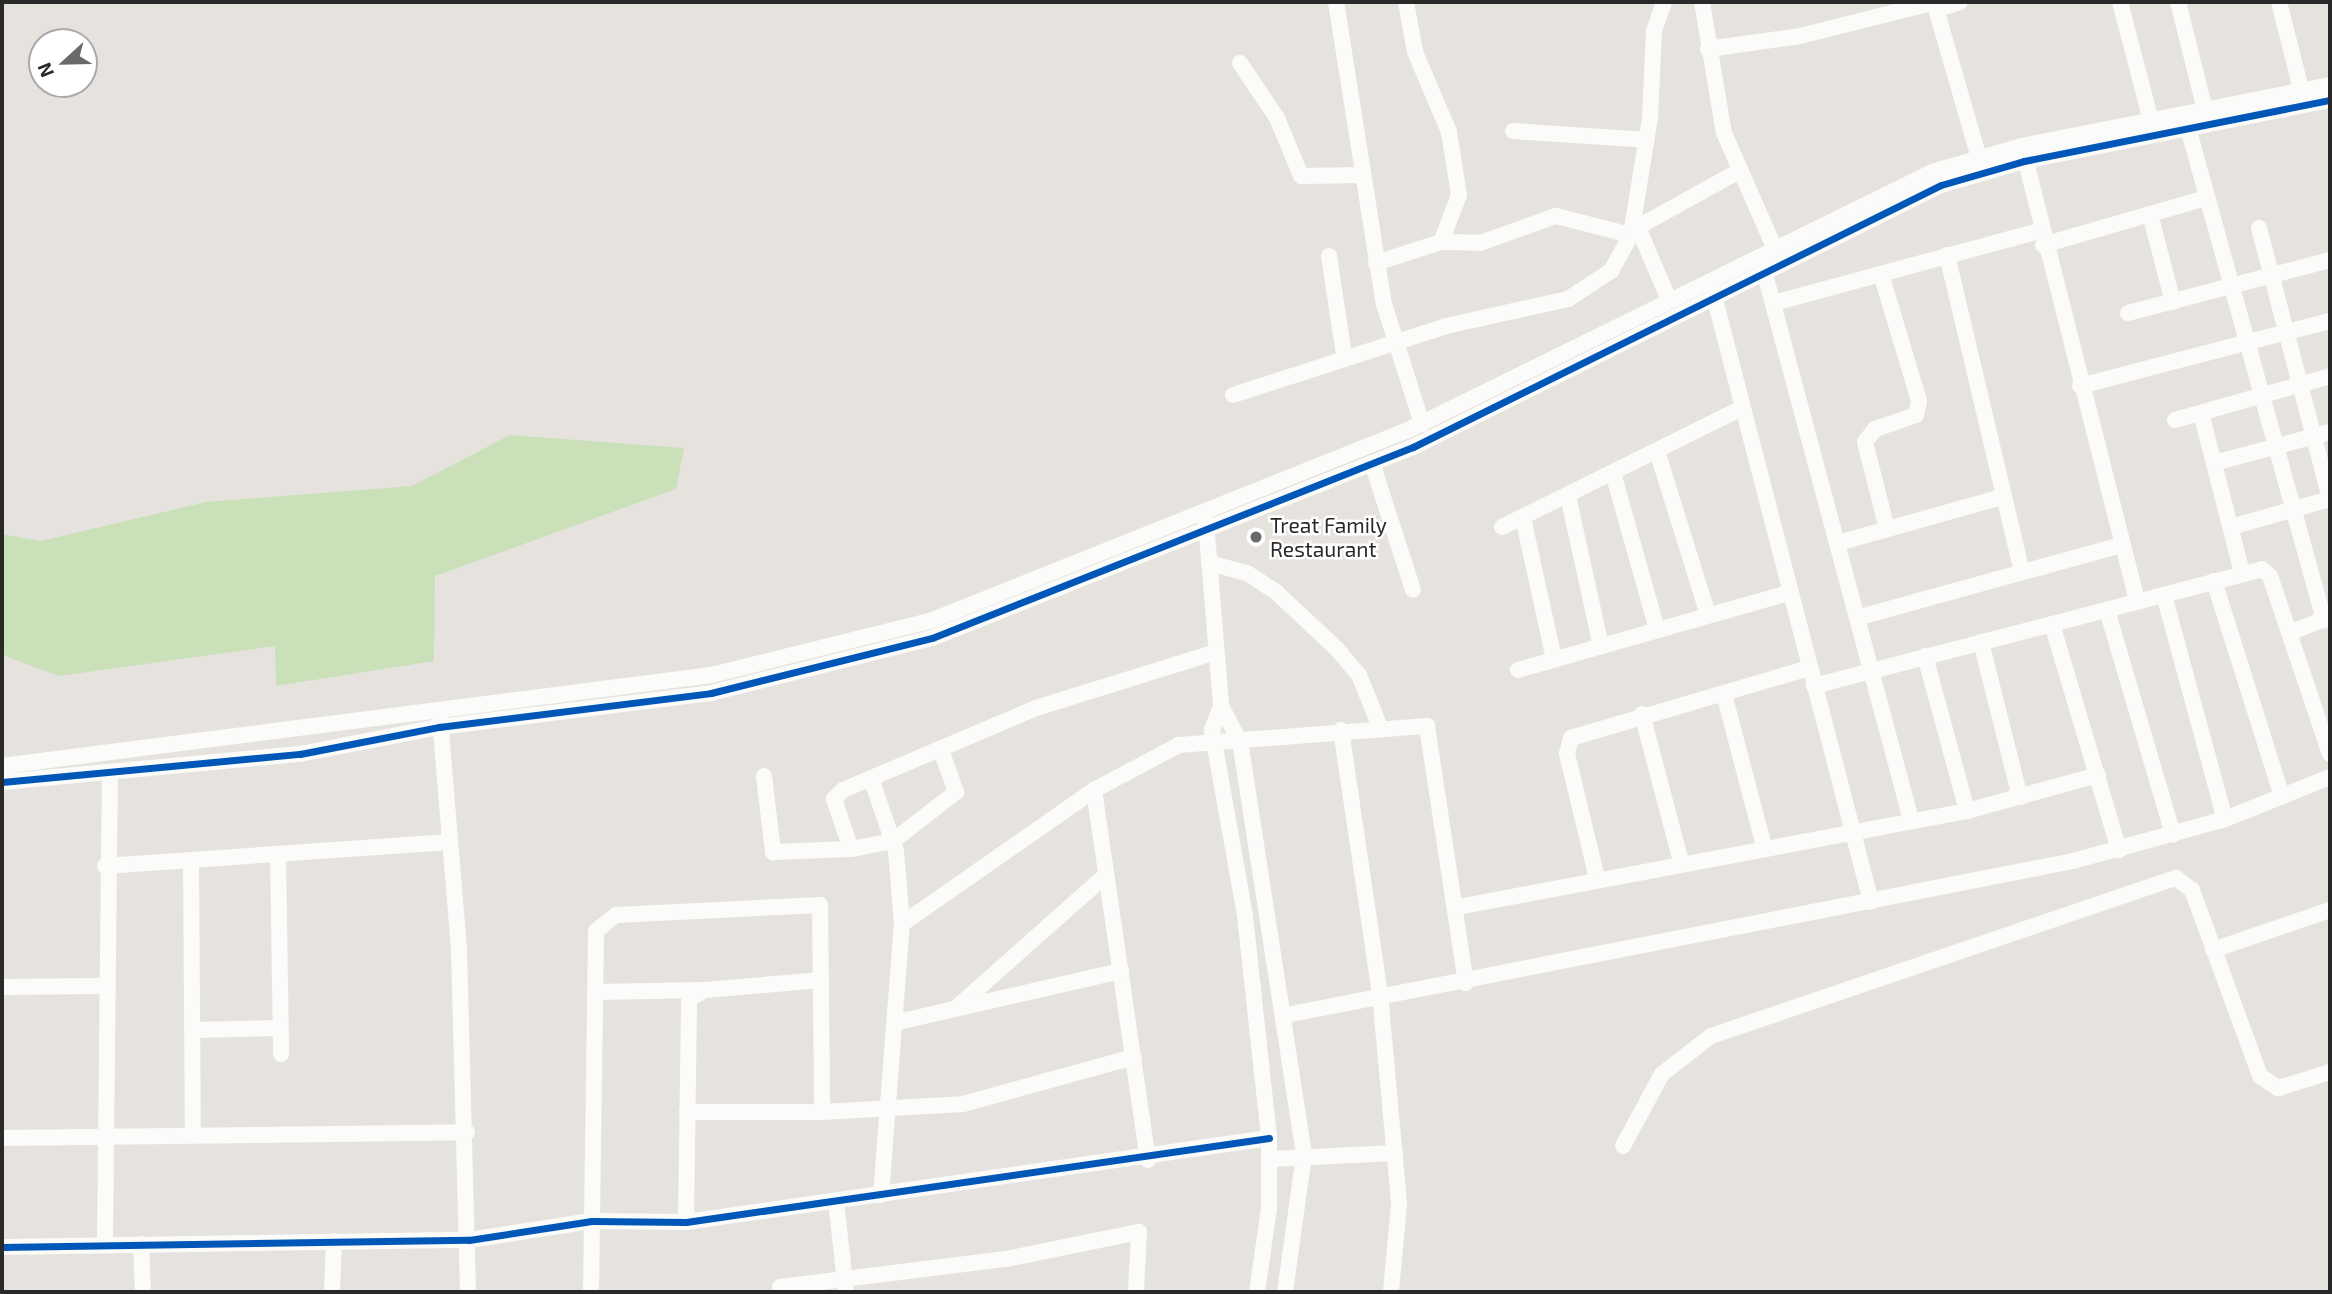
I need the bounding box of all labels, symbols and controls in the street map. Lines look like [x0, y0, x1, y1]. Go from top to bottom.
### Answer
north arrow [28, 28, 98, 98]
text: N [32, 60, 58, 81]
place label: Treat Family Restaurant [1270, 512, 1387, 562]
marker: Treat Family Restaurant [1248, 529, 1264, 545]

